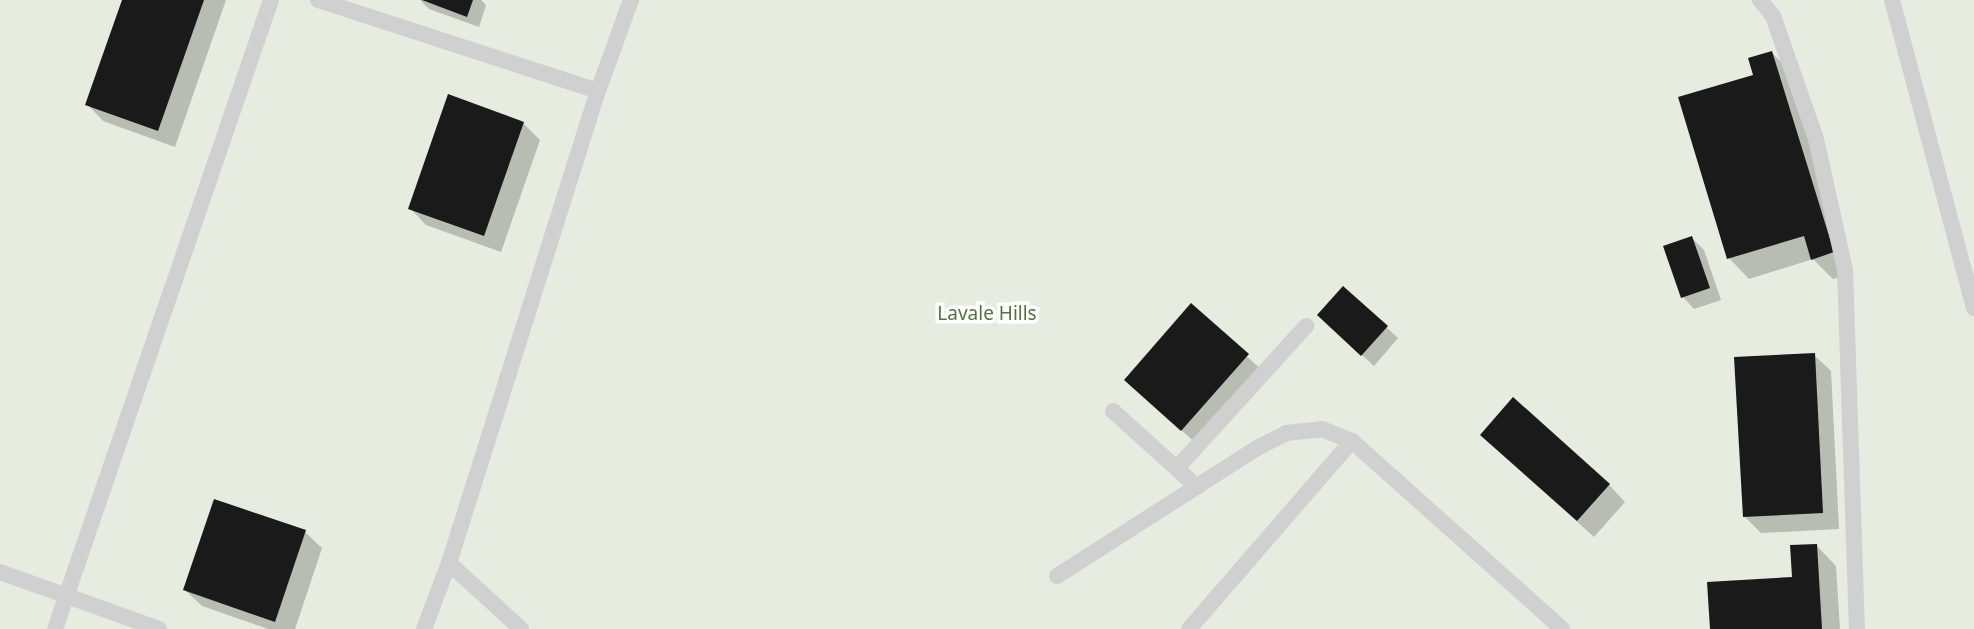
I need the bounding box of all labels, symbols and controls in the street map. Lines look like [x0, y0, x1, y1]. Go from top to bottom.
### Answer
park label: Lavale Hills [937, 303, 1037, 325]

